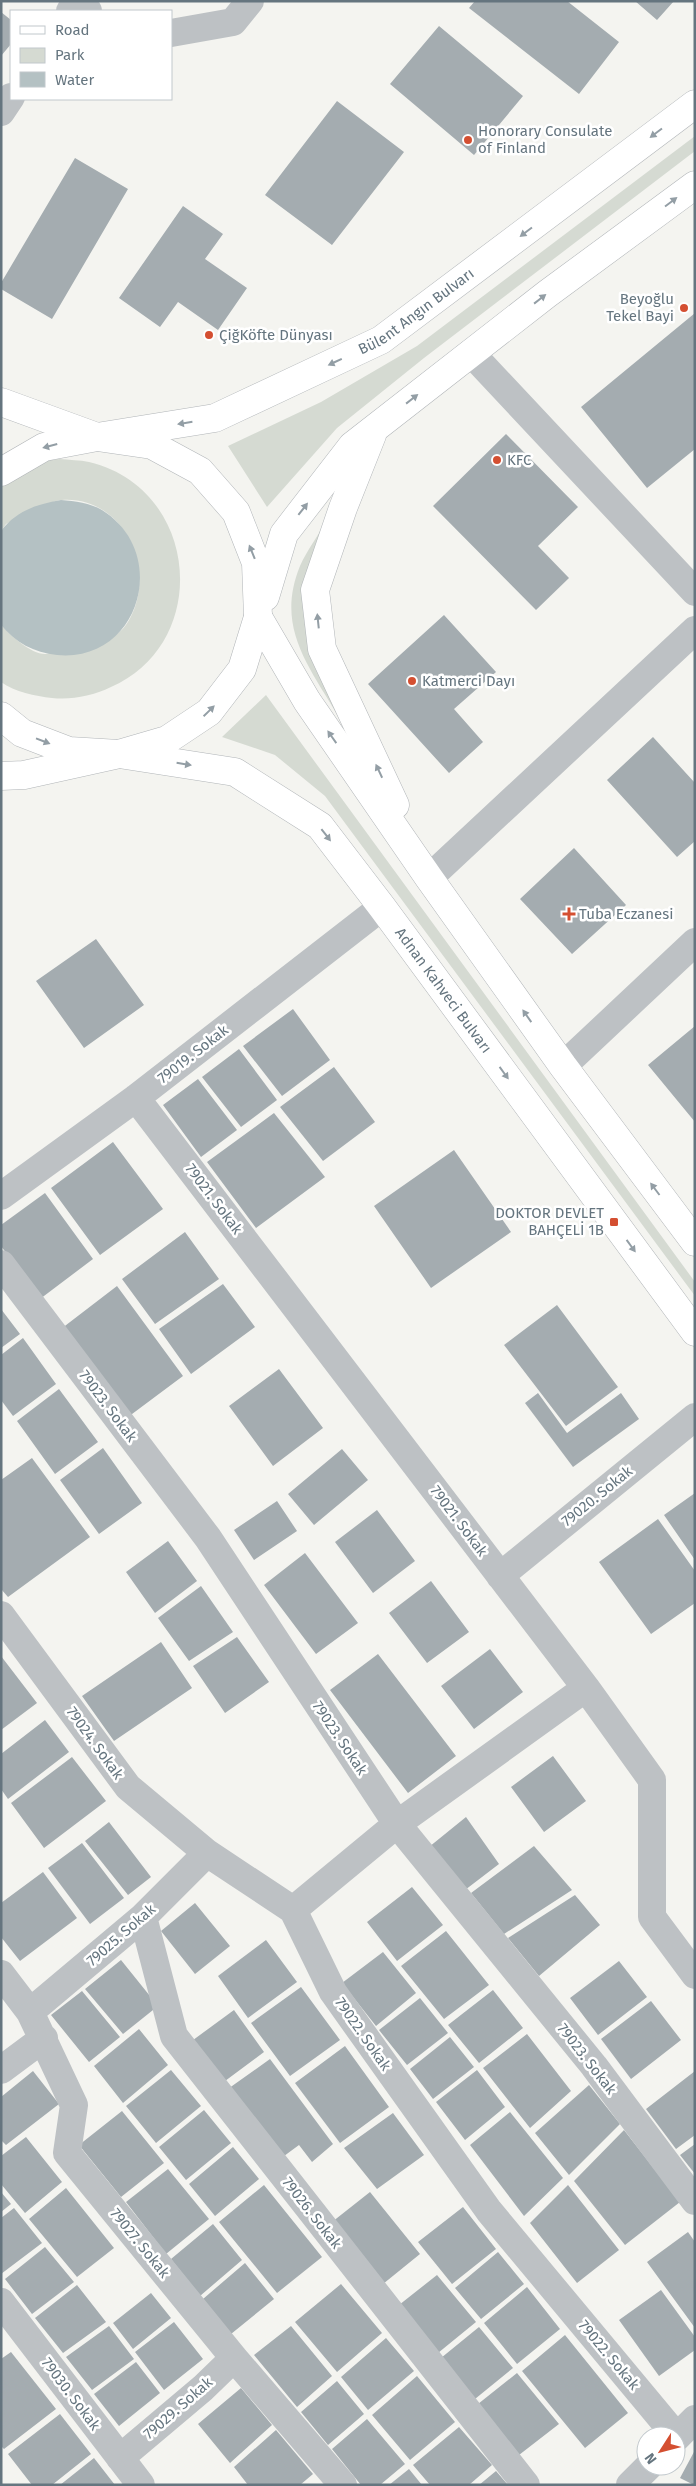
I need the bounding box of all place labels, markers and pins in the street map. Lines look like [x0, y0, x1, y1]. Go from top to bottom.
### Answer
place label: Honorary Consulate of Finland [478, 122, 612, 157]
marker: Honorary Consulate of Finland [462, 134, 474, 146]
place label: Beyoğlu Tekel Bayi [606, 290, 674, 325]
marker: Beyoğlu Tekel Bayi [678, 302, 690, 314]
place label: ÇiğKöfte Dünyası [219, 326, 333, 344]
marker: ÇiğKöfte Dünyası [203, 329, 215, 341]
place label: KFC [507, 451, 532, 469]
marker: KFC [491, 454, 503, 466]
place label: Katmerci Dayı [422, 672, 515, 690]
marker: Katmerci Dayı [406, 675, 418, 687]
place label: Tuba Eczanesi [579, 905, 673, 923]
marker: Tuba Eczanesi [563, 908, 575, 920]
place label: DOKTOR DEVLET BAHÇELİ 1B [495, 1204, 604, 1239]
marker: DOKTOR DEVLET BAHÇELİ 1B [608, 1216, 620, 1228]

